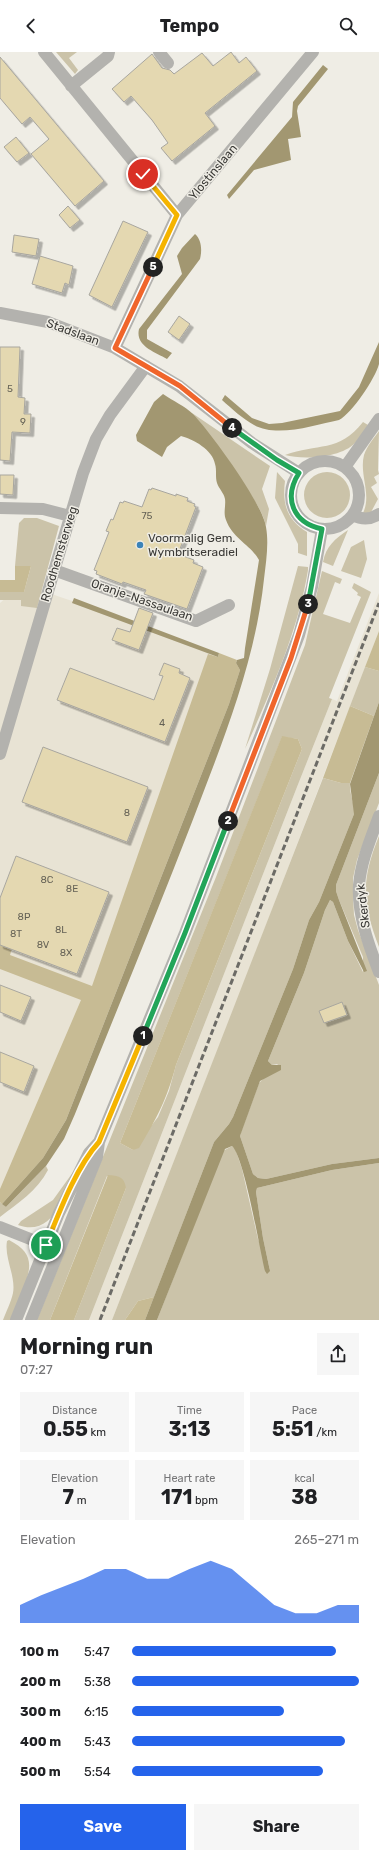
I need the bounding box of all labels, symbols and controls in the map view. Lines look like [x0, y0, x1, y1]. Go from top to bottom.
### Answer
icon: back [20, 15, 42, 37]
text: Tempo [160, 15, 219, 37]
icon: search [337, 15, 359, 37]
street label: Ylostinslaan [186, 141, 240, 203]
pin [126, 157, 160, 191]
icon: check [132, 163, 154, 185]
pin: 5 [143, 257, 163, 277]
text: 5 [149, 260, 157, 273]
street label: Stadslaan [45, 316, 101, 348]
house number: 5 [7, 383, 13, 395]
house number: 9 [20, 416, 26, 428]
pin: 4 [222, 418, 242, 438]
text: 4 [228, 421, 236, 434]
street label: Roodhemsterweg [38, 505, 80, 603]
house number: 75 [141, 510, 153, 522]
place label: Voormalig Gem. Wymbritseradiel [148, 531, 238, 559]
marker: Voormalig Gem. Wymbritseradiel [135, 540, 145, 550]
street label: Oranje-Nassaulaan [89, 576, 195, 624]
pin: 3 [298, 594, 318, 614]
text: 3 [304, 597, 312, 610]
house number: 4 [159, 717, 165, 729]
house number: 8 [124, 807, 130, 819]
pin: 2 [218, 811, 238, 831]
text: 2 [224, 814, 232, 827]
house number: 8C [40, 874, 54, 886]
street label: Skerdyk [353, 882, 373, 929]
house number: 8E [66, 883, 78, 895]
house number: 8P [18, 911, 31, 923]
house number: 8L [55, 924, 67, 936]
house number: 8T [10, 928, 22, 940]
house number: 8V [37, 939, 50, 951]
house number: 8X [60, 947, 73, 959]
pin: 1 [133, 1026, 153, 1046]
text: 1 [140, 1029, 146, 1042]
pin [29, 1228, 63, 1262]
icon: arrive [35, 1234, 57, 1256]
text: Morning run [20, 1333, 153, 1360]
button: share [317, 1333, 359, 1375]
text: 07:27 [20, 1362, 53, 1377]
text: Distance [52, 1404, 97, 1417]
text: Time [177, 1404, 202, 1417]
text: Pace [292, 1404, 317, 1417]
text: 0.55 [43, 1417, 88, 1441]
text: 3:13 [168, 1417, 211, 1441]
text: 5:51 [272, 1417, 314, 1441]
text: km [88, 1426, 106, 1439]
text: /km [314, 1426, 337, 1439]
text: Elevation [51, 1472, 98, 1485]
text: Heart rate [164, 1472, 215, 1485]
text: kcal [294, 1472, 315, 1485]
text: 7 [63, 1485, 74, 1509]
text: 171 [161, 1485, 192, 1509]
text: 38 [291, 1485, 318, 1509]
text: m [74, 1494, 86, 1507]
text: bpm [192, 1494, 218, 1507]
text: Elevation [20, 1532, 76, 1547]
text: 265–271 m [294, 1532, 359, 1547]
text: 100 m [20, 1644, 59, 1659]
text: 5:47 [84, 1644, 110, 1659]
text: 200 m [20, 1674, 61, 1689]
text: 5:38 [84, 1674, 111, 1689]
text: 300 m [20, 1704, 61, 1719]
text: 6:15 [84, 1704, 108, 1719]
text: 400 m [20, 1734, 61, 1749]
text: 5:43 [84, 1734, 111, 1749]
text: 500 m [20, 1764, 61, 1779]
text: 5:54 [84, 1764, 111, 1779]
button: Save [20, 1804, 186, 1850]
button: Share [194, 1804, 359, 1850]

